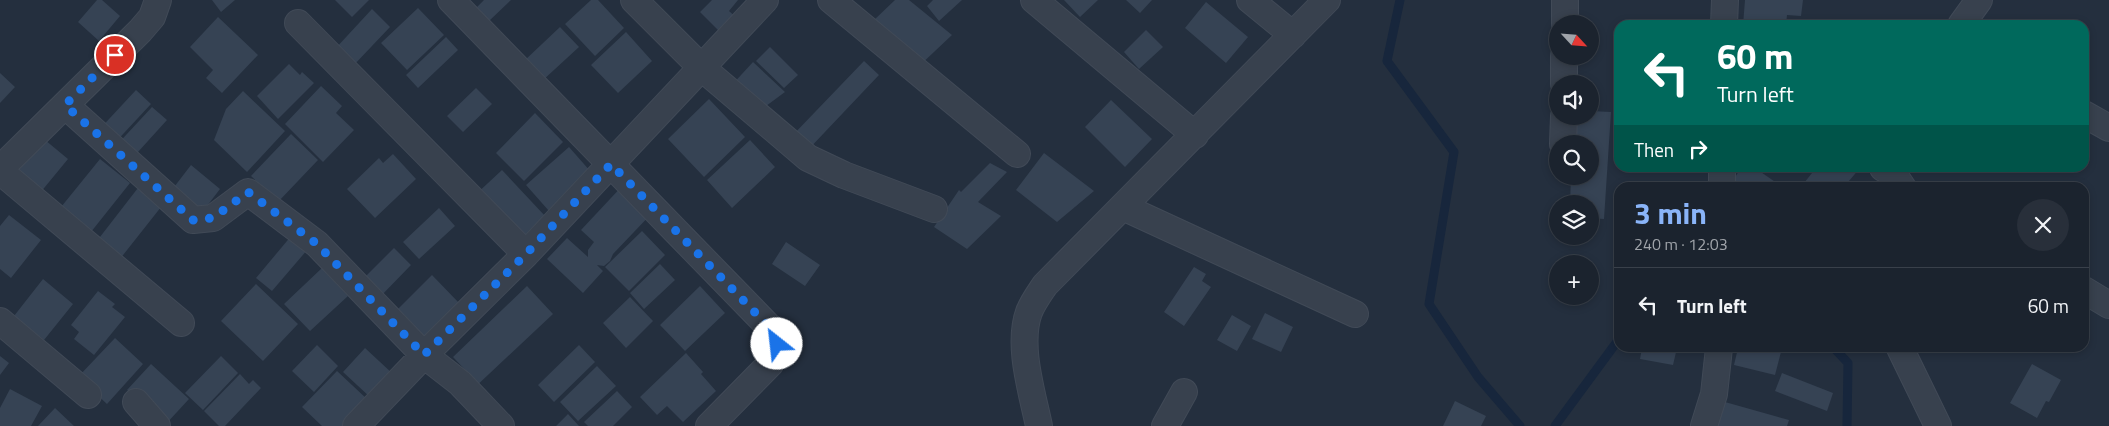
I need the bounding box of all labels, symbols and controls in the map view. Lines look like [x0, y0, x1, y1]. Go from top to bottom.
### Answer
north arrow [1549, 15, 1599, 65]
map controls [1549, 15, 1599, 305]
text: 60 m [1717, 29, 1793, 83]
pin [94, 34, 136, 76]
icon: left [1634, 40, 1699, 105]
icon: arrive [101, 41, 129, 69]
button: sound [1549, 75, 1599, 125]
text: Turn left [1717, 77, 1794, 111]
button: search [1549, 135, 1599, 185]
text: Then [1634, 135, 1674, 164]
icon: right [1684, 135, 1712, 163]
text: 3 min [1634, 190, 1707, 236]
button: layers [1549, 195, 1599, 245]
button: close [2017, 199, 2069, 251]
text: 240 m · 12:03 [1634, 232, 1728, 256]
button: + [1549, 255, 1599, 305]
icon: left [1634, 291, 1662, 319]
text: Turn left [1677, 291, 1747, 320]
text: 60 m [2028, 291, 2069, 320]
position arrow [750, 317, 802, 369]

